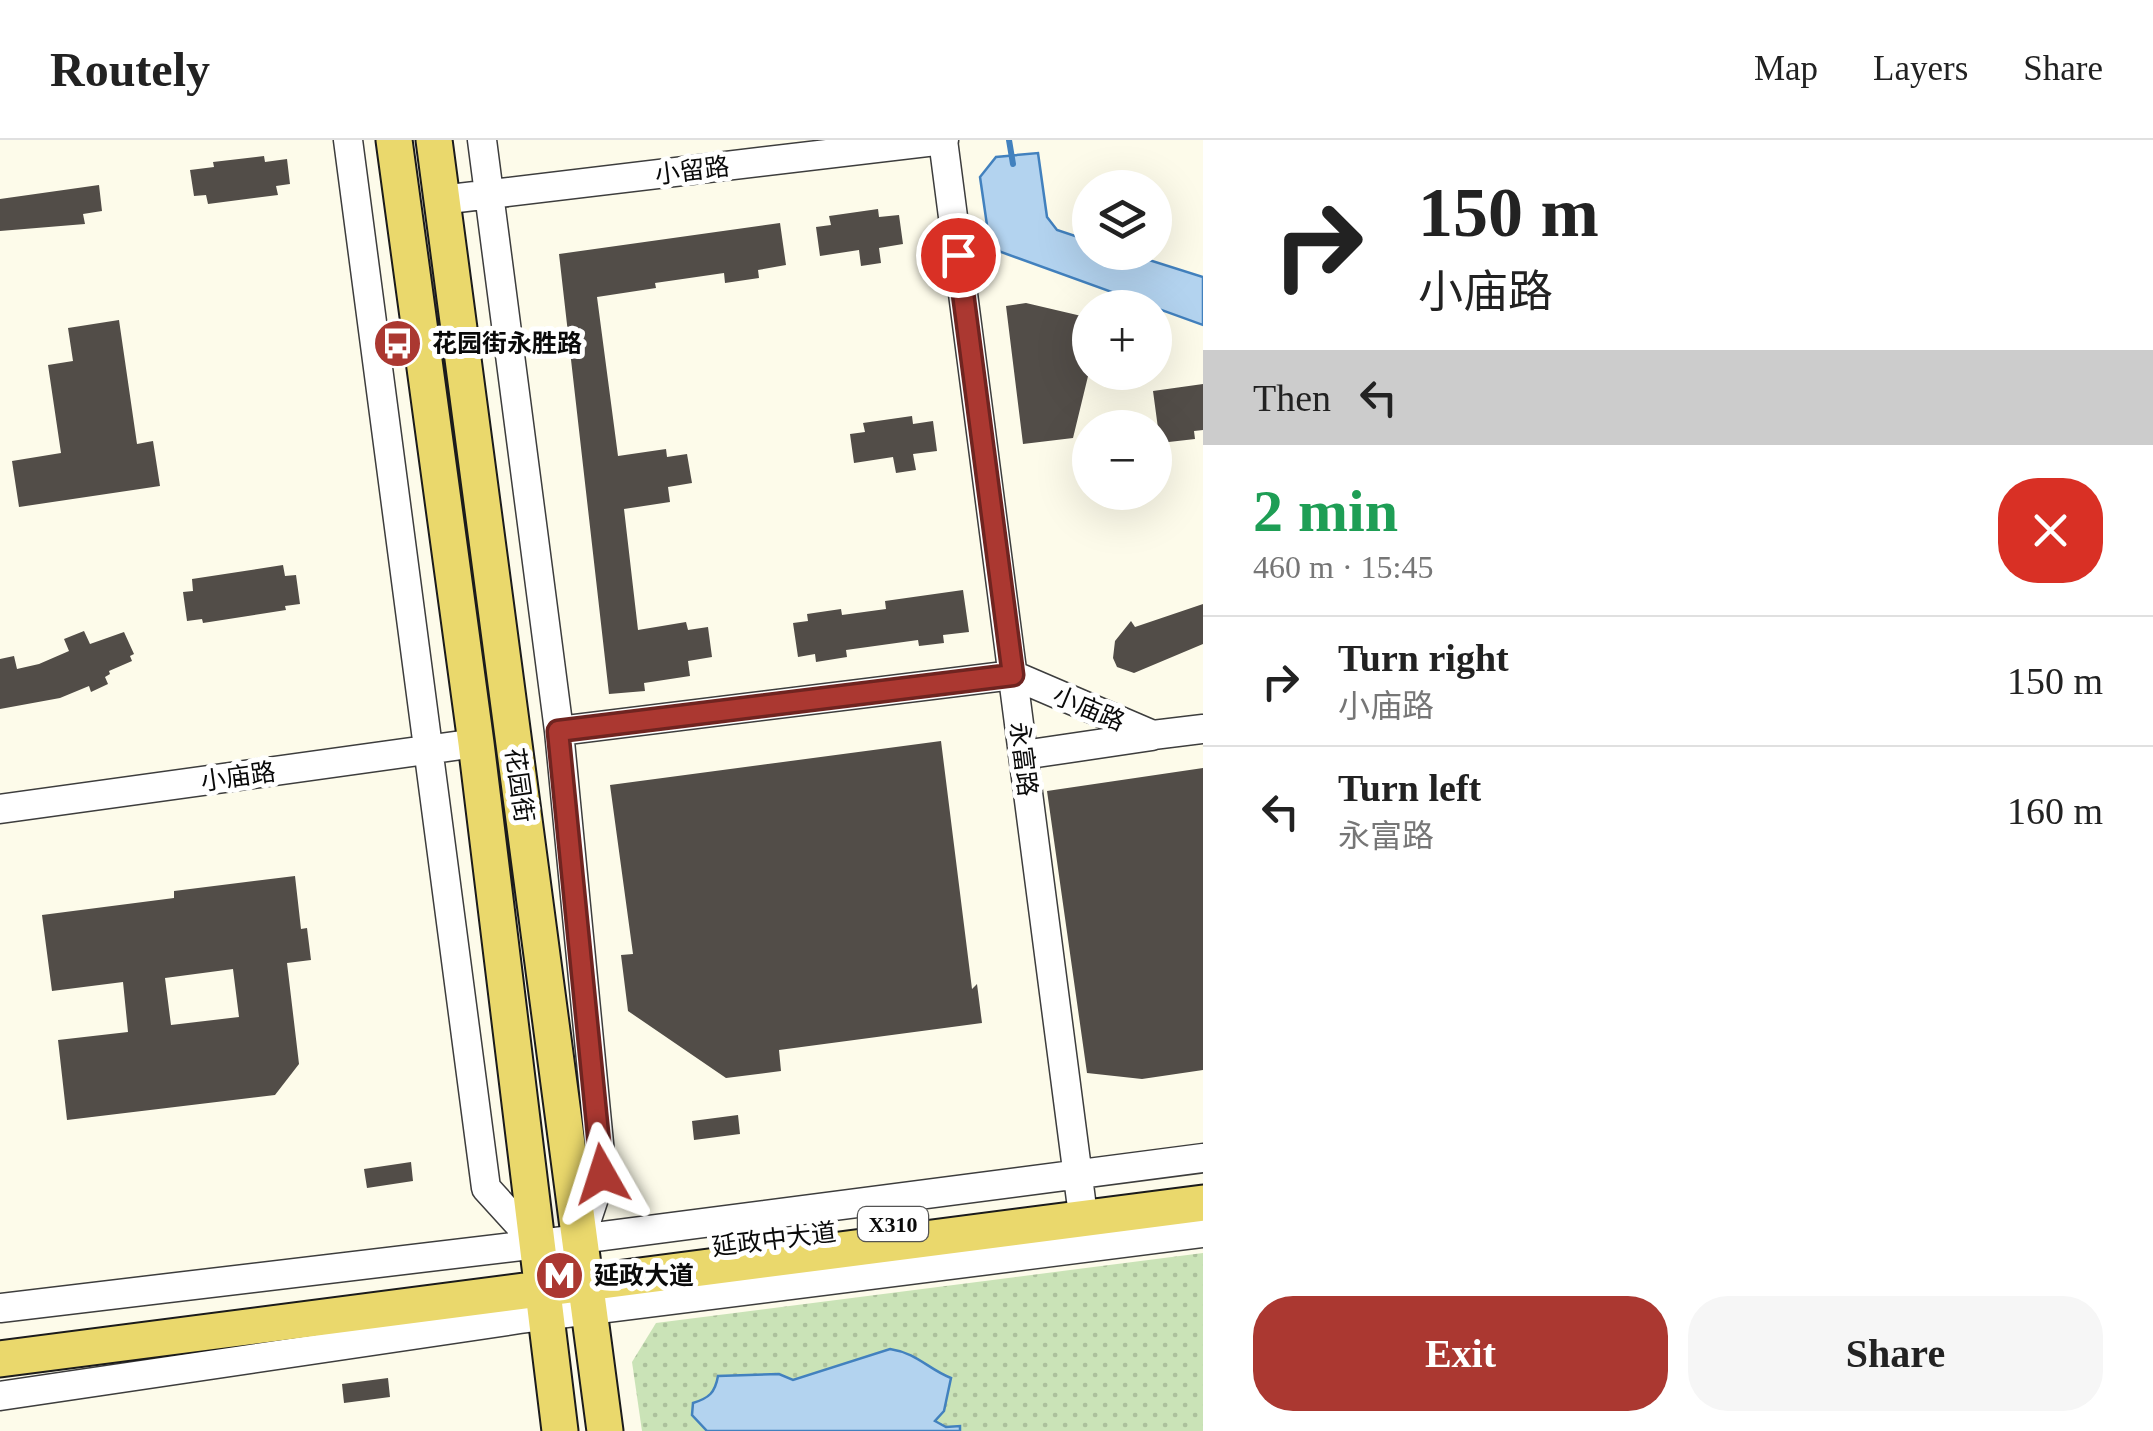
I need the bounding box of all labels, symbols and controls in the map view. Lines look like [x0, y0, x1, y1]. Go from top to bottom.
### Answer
text: Routely [50, 43, 210, 96]
text: Map [1754, 49, 1818, 88]
text: Layers [1873, 49, 1968, 88]
text: Share [2023, 49, 2103, 88]
street label: 小留路 [653, 153, 731, 188]
map controls [1072, 170, 1172, 510]
button: layers [1072, 170, 1172, 270]
text: 150 m [1418, 174, 1599, 251]
icon: right [1253, 180, 1383, 310]
pin [916, 213, 1001, 298]
icon: arrive [931, 228, 986, 283]
text: 小庙路 [1418, 267, 1553, 317]
button: + [1072, 290, 1172, 390]
bus stop icon: 花园街永胜路 [371, 317, 423, 369]
place label: 花园街永胜路 [432, 330, 582, 357]
icon: left [1351, 370, 1406, 425]
text: Then [1253, 377, 1331, 419]
button: − [1072, 410, 1172, 510]
text: 2 min [1253, 478, 1398, 544]
button: close [1998, 478, 2103, 583]
text: 460 m · 15:45 [1253, 549, 1433, 585]
text: Turn right [1338, 637, 1509, 679]
icon: right [1253, 654, 1308, 709]
text: 150 m [2007, 660, 2103, 702]
street label: 小庙路 [1049, 681, 1129, 736]
text: 小庙路 [1338, 688, 1434, 724]
street label: 永富路 [1006, 720, 1041, 798]
street label: 花园街 [501, 746, 538, 824]
street label: 小庙路 [199, 758, 277, 795]
text: Turn left [1338, 767, 1481, 809]
icon: left [1253, 784, 1308, 839]
text: 160 m [2007, 790, 2103, 832]
text: 永富路 [1338, 818, 1434, 854]
position arrow [550, 1122, 654, 1226]
road number: X310 [858, 1207, 928, 1241]
street label: 延政中大道 [710, 1218, 838, 1261]
metro station icon: 延政大道 [533, 1249, 585, 1301]
place label: 延政大道 [594, 1262, 694, 1289]
button: Exit [1253, 1296, 1668, 1411]
button: Share [1688, 1296, 2103, 1411]

